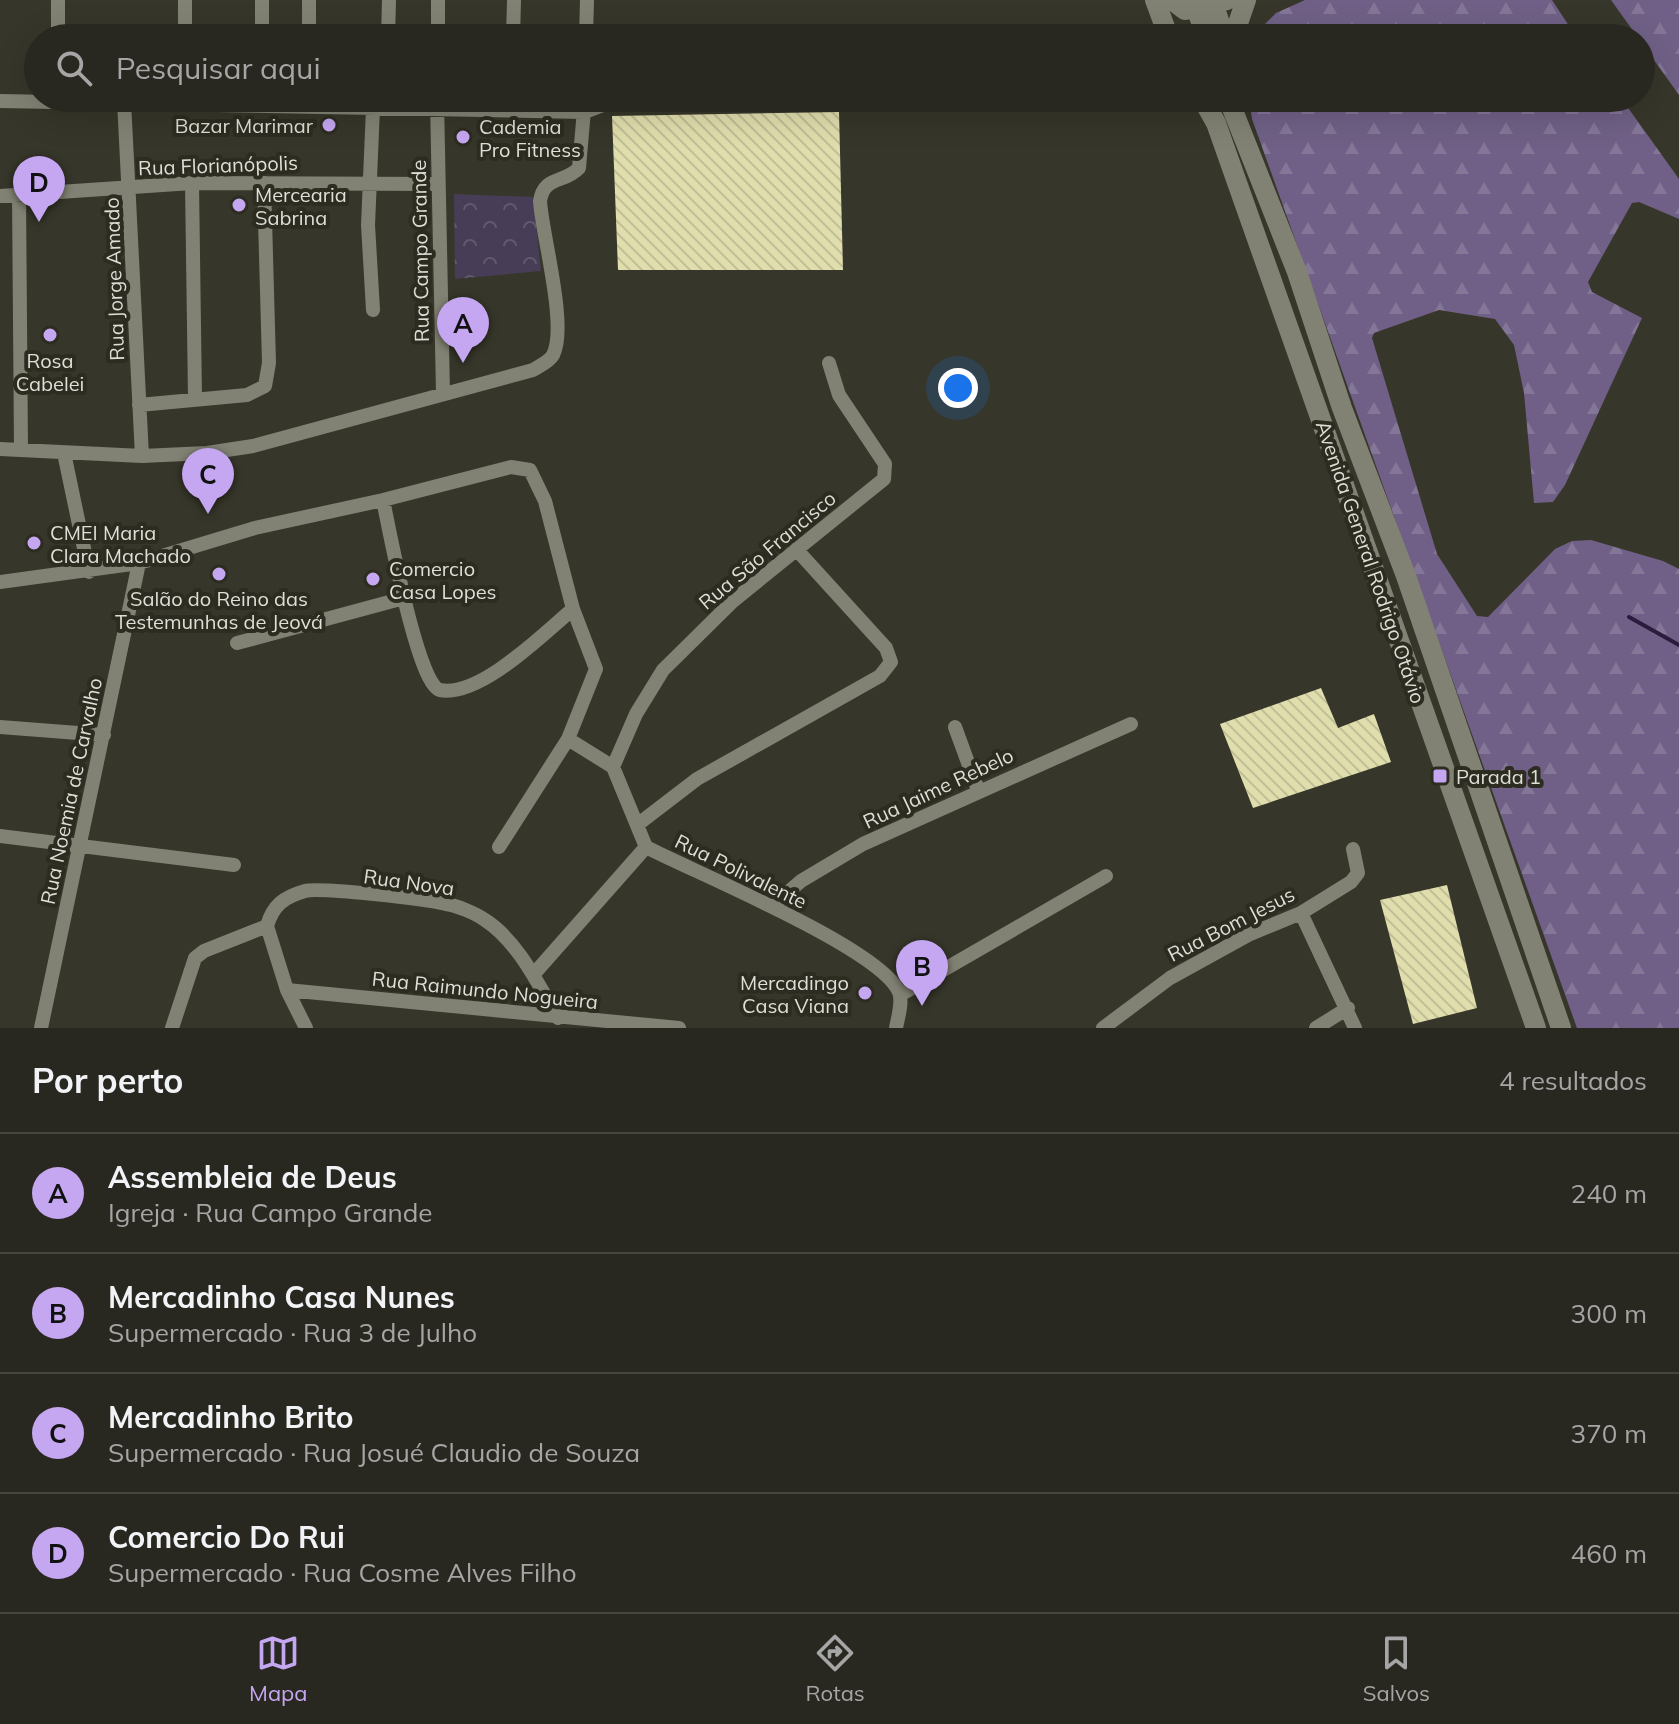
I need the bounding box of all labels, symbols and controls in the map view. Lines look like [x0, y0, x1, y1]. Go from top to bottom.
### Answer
search box [24, 24, 1655, 112]
icon: search [52, 46, 96, 90]
text: Pesquisar aqui [116, 49, 321, 87]
place label: Bazar Marimar [175, 113, 314, 138]
place label: Cademia Pro Fitness [479, 114, 581, 162]
marker: Bazar Marimar [320, 116, 338, 134]
marker: Cademia Pro Fitness [454, 128, 472, 146]
street label: Rua Florianópolis [138, 150, 298, 180]
pin: D [13, 156, 65, 222]
street label: Rua Campo Grande [406, 160, 434, 342]
place label: Mercearia Sabrina [255, 182, 347, 230]
marker: Mercearia Sabrina [230, 196, 248, 214]
street label: Rua Jorge Amado [99, 197, 129, 361]
pin: A [437, 297, 489, 363]
marker: Rosa Cabelei [41, 326, 59, 344]
place label: Rosa Cabelei [16, 348, 84, 396]
your location [938, 368, 978, 408]
street label: Avenida General Rodrigo Otávio [1311, 417, 1431, 707]
pin: C [182, 448, 234, 514]
street label: Rua São Francisco [693, 485, 841, 615]
place label: CMEI Maria Clara Machado [50, 520, 191, 568]
marker: CMEI Maria Clara Machado [25, 534, 43, 552]
place label: Comercio Casa Lopes [389, 556, 497, 604]
marker: Salão do Reino das Testemunhas de Jeová [210, 565, 228, 583]
marker: Comercio Casa Lopes [364, 570, 382, 588]
place label: Salão do Reino das Testemunhas de Jeová [115, 586, 323, 634]
street label: Rua Noemia de Carvalho [35, 675, 107, 907]
street label: Rua Jaime Rebelo [859, 742, 1017, 834]
place label: Parada 1 [1456, 764, 1541, 789]
marker: Parada 1 [1431, 767, 1449, 785]
street label: Rua Polivalente [671, 828, 811, 914]
street label: Rua Nova [362, 863, 456, 901]
street label: Rua Bom Jesus [1163, 881, 1299, 967]
pin: B [896, 940, 948, 1006]
street label: Rua Raimundo Nogueira [371, 966, 599, 1014]
place label: Mercadingo Casa Viana [740, 970, 849, 1018]
marker: Mercadingo Casa Viana [856, 984, 874, 1002]
text: Por perto [32, 1059, 183, 1102]
text: 4 resultados [1499, 1064, 1647, 1097]
text: Assembleia de Deus [108, 1158, 397, 1196]
text: A [48, 1177, 68, 1210]
text: 240 m [1571, 1177, 1647, 1210]
text: Igreja · Rua Campo Grande [108, 1196, 433, 1229]
text: Mercadinho Casa Nunes [108, 1278, 455, 1316]
text: B [49, 1297, 67, 1330]
text: 300 m [1571, 1297, 1647, 1330]
text: Supermercado · Rua 3 de Julho [108, 1316, 477, 1349]
text: Mercadinho Brito [108, 1398, 354, 1436]
text: C [49, 1417, 67, 1450]
text: 370 m [1571, 1417, 1647, 1450]
text: Supermercado · Rua Josué Claudio de Souza [108, 1436, 640, 1469]
text: Comercio Do Rui [108, 1518, 345, 1556]
text: D [48, 1537, 68, 1570]
text: 460 m [1571, 1537, 1647, 1570]
text: Supermercado · Rua Cosme Alves Filho [108, 1556, 577, 1589]
tab: Mapa [249, 1631, 308, 1707]
tab: Rotas [806, 1631, 865, 1707]
tab: Salvos [1363, 1631, 1430, 1707]

